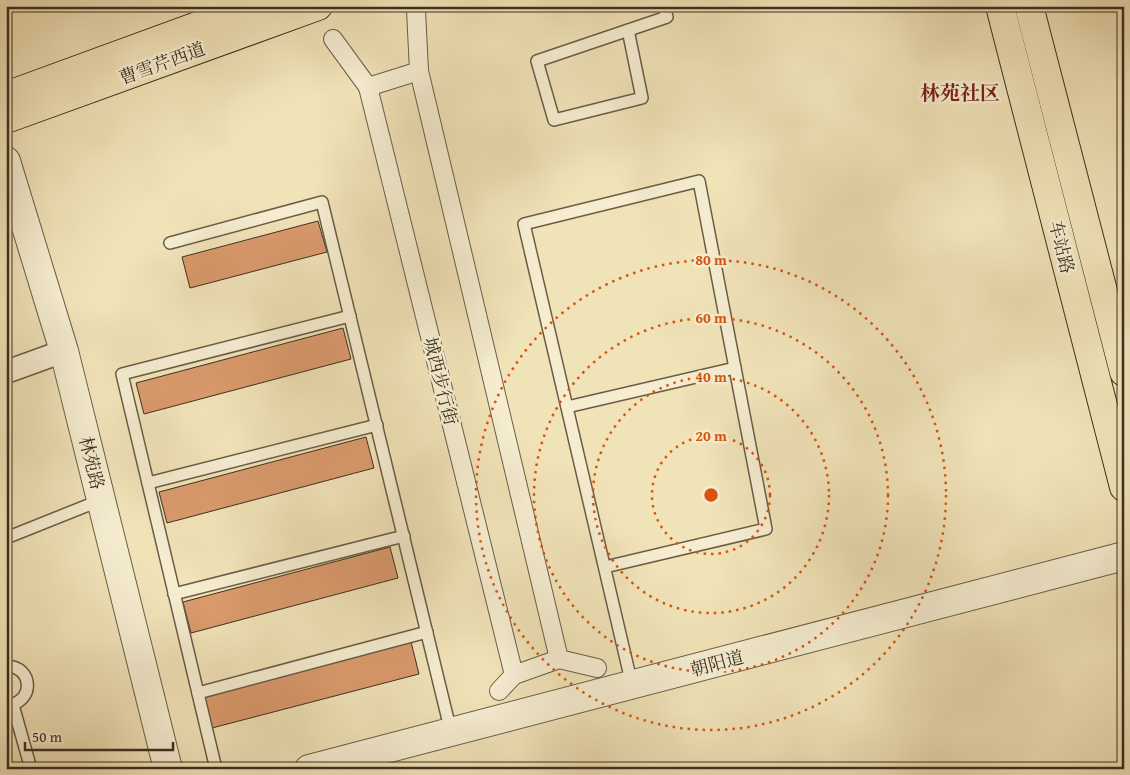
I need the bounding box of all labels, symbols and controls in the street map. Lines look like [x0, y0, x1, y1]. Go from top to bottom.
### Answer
street label: 曹雪芹西道 [115, 35, 209, 91]
district label: 林苑社区 [920, 78, 1000, 107]
street label: 车站路 [1042, 218, 1082, 276]
text: 80 m [695, 249, 727, 270]
text: 60 m [695, 307, 727, 328]
street label: 城西步行街 [417, 334, 465, 428]
text: 40 m [695, 366, 727, 387]
text: 20 m [695, 425, 727, 446]
street label: 林苑路 [72, 434, 112, 492]
centre of rings [702, 486, 720, 504]
street label: 朝阳道 [687, 643, 747, 683]
scale bar [25, 720, 172, 752]
text: 50 m [32, 726, 63, 747]

